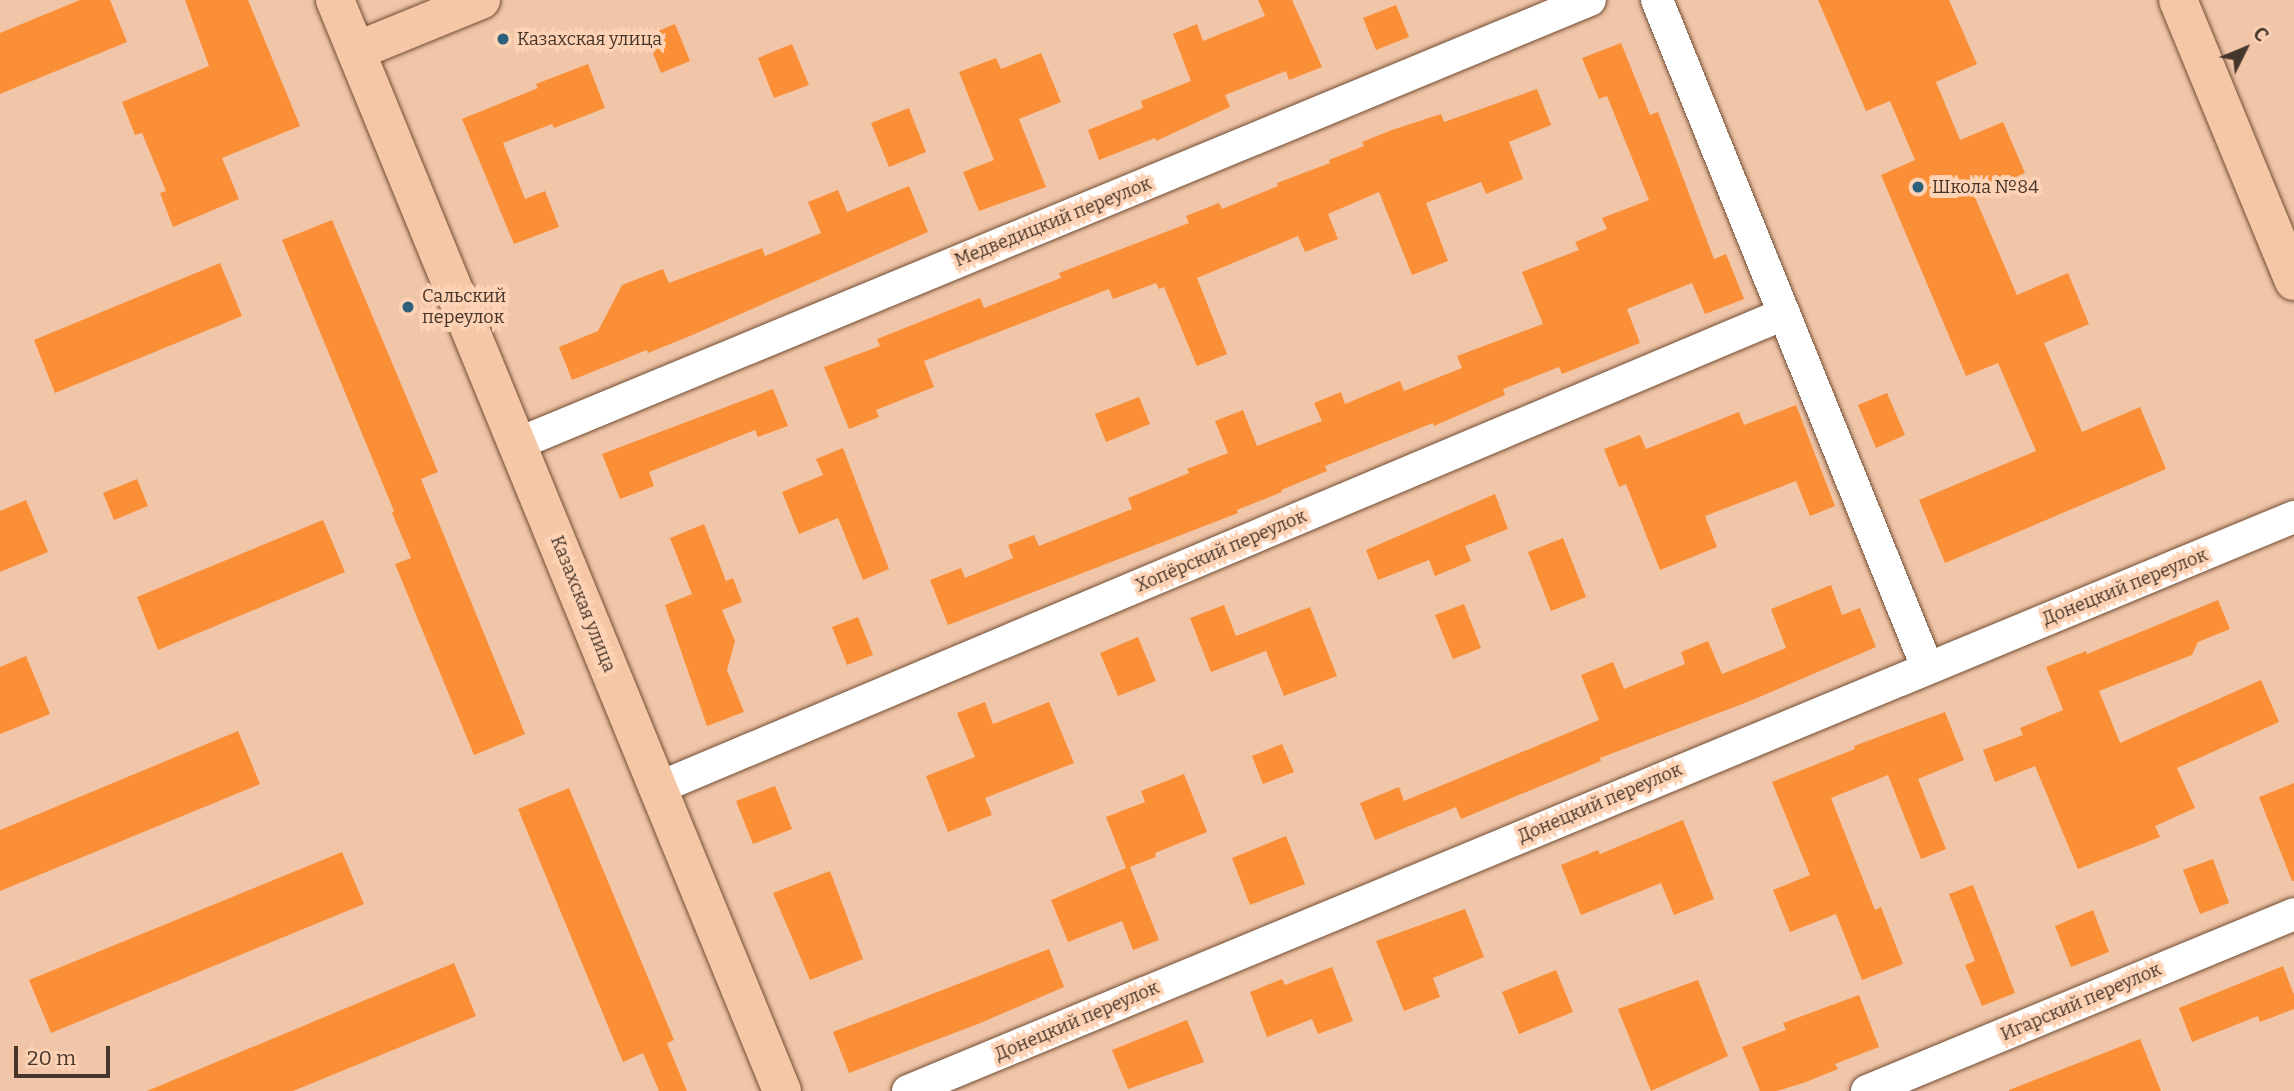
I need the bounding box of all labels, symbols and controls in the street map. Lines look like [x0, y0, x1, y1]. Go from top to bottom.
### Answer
north arrow [2210, 14, 2280, 84]
text: С [2248, 22, 2273, 47]
place label: Казахская улица [517, 28, 662, 50]
marker: Казахская улица [495, 31, 511, 47]
street label: Медведицкий переулок [951, 173, 1155, 271]
place label: Школа №84 [1932, 176, 2039, 198]
marker: Школа №84 [1910, 179, 1926, 195]
place label: Сальский переулок [422, 286, 506, 328]
marker: Сальский переулок [400, 299, 416, 315]
street label: Хопёрский переулок [1132, 505, 1310, 597]
street label: Казахская улица [546, 533, 620, 675]
street label: Донецкий переулок [2039, 544, 2211, 630]
street label: Донецкий переулок [1515, 759, 1685, 847]
street label: Игарский переулок [1998, 958, 2164, 1046]
street label: Донецкий переулок [992, 977, 1162, 1065]
scale bar [18, 1032, 114, 1076]
text: 20 m [27, 1045, 76, 1071]

